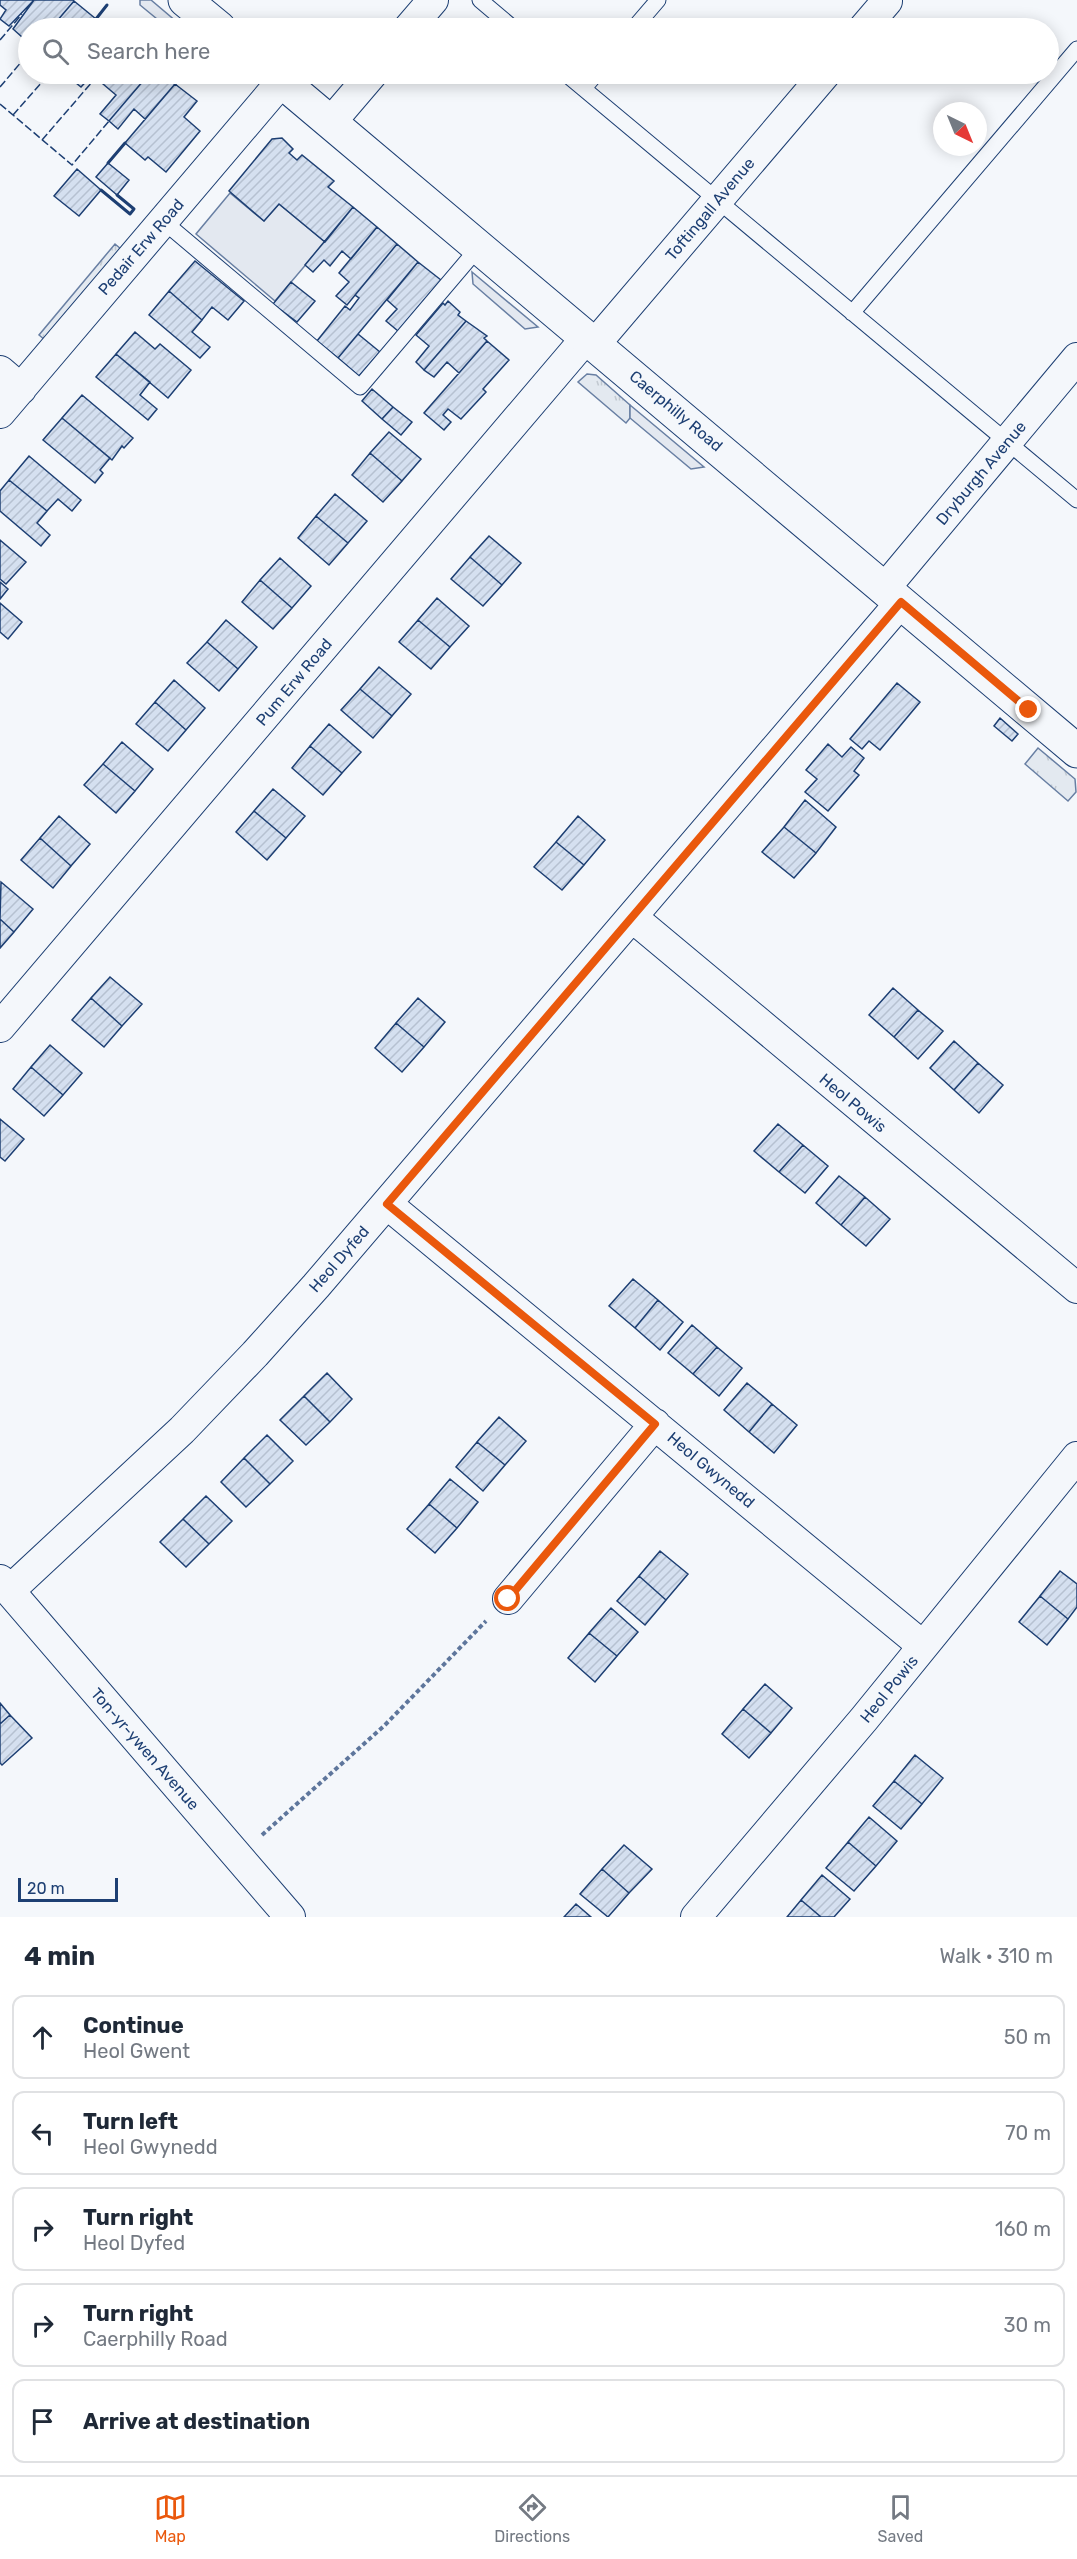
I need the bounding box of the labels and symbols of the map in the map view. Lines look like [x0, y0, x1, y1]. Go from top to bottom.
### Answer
north arrow [933, 102, 987, 156]
street label: Toftingall Avenue [661, 154, 759, 264]
street label: Pedair Erw Road [94, 195, 188, 299]
street label: Caerphilly Road [626, 367, 726, 455]
street label: Dryburgh Avenue [932, 417, 1030, 529]
street label: Pum Erw Road [252, 634, 336, 730]
route end [1015, 696, 1041, 722]
street label: Heol Powis [816, 1070, 890, 1136]
street label: Heol Dyfed [305, 1222, 373, 1296]
street label: Heol Gwynedd [664, 1428, 758, 1512]
route start [494, 1585, 520, 1611]
street label: Heol Powis [856, 1651, 922, 1727]
street label: Ton-yr-ywen Avenue [87, 1684, 203, 1814]
scale bar [18, 1875, 118, 1902]

